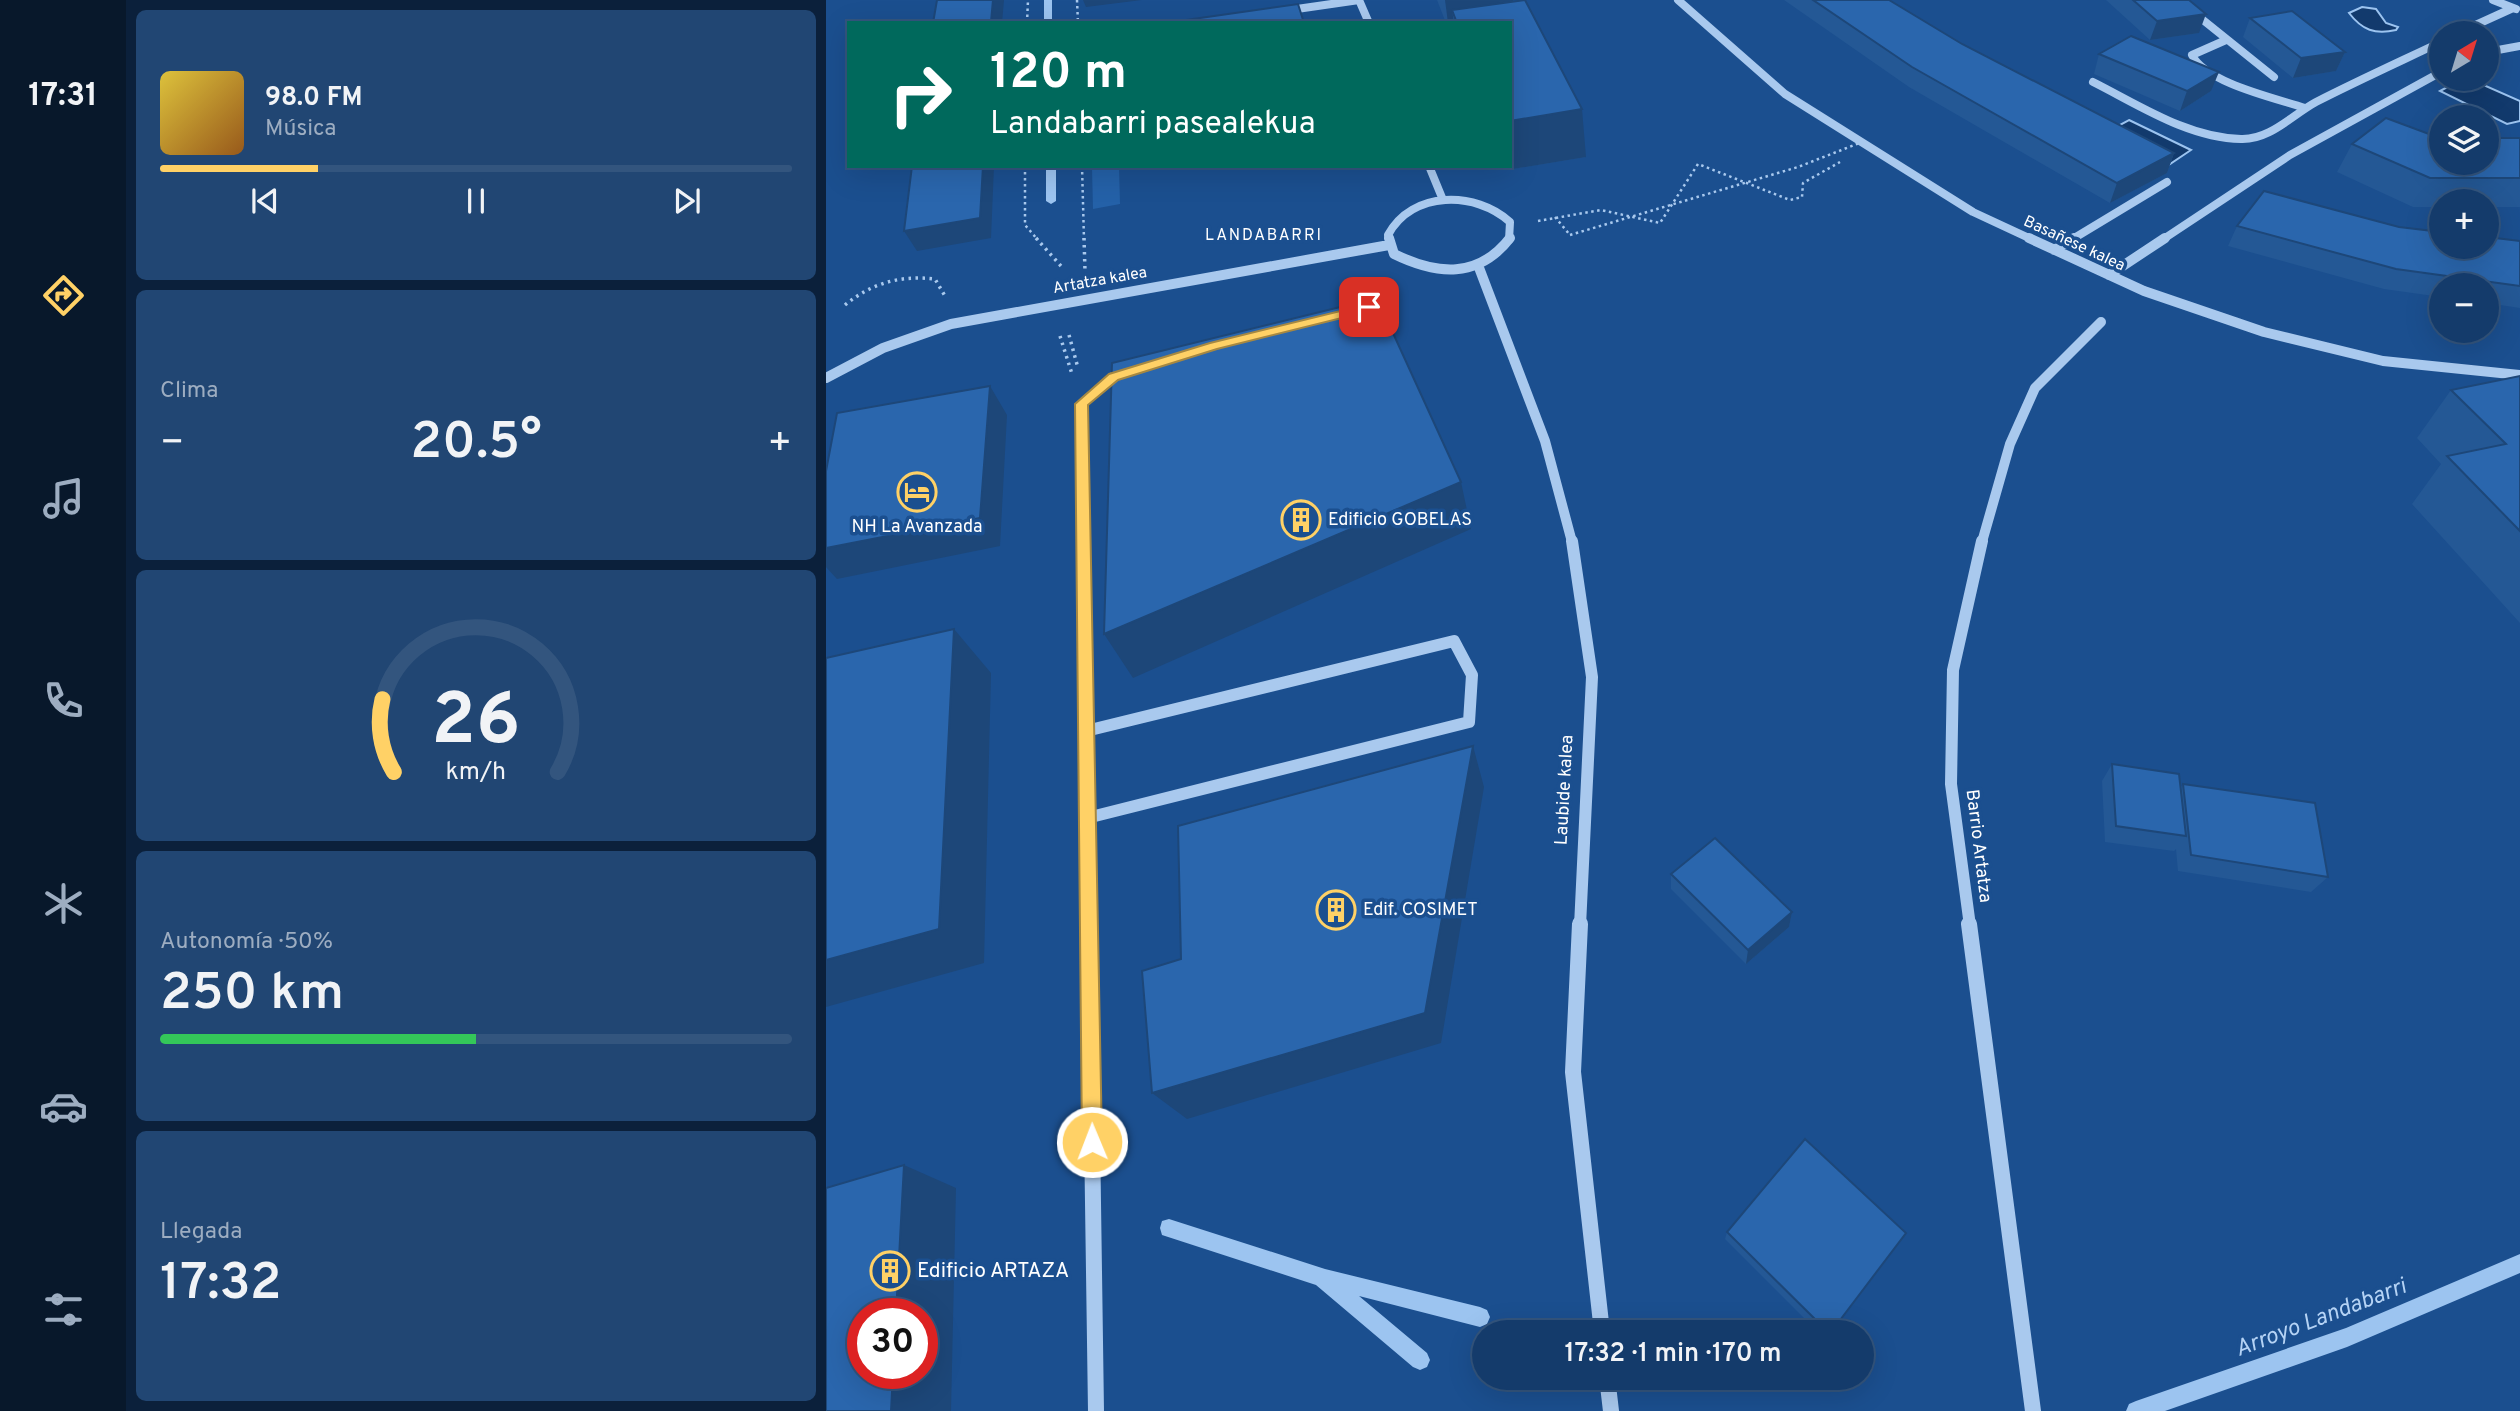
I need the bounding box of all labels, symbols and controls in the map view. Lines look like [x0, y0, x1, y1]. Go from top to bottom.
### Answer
north arrow [2429, 21, 2499, 91]
map controls [2429, 21, 2499, 343]
text: 120 m [990, 44, 1127, 106]
icon: right [875, 49, 966, 140]
text: 17:31 [28, 77, 98, 117]
text: 98.0 FM [265, 82, 363, 115]
text: Landabarri pasealekua [990, 105, 1315, 145]
button: layers [2429, 105, 2499, 175]
text: Música [265, 115, 336, 144]
icon: previous [246, 182, 284, 220]
icon: pause [457, 182, 495, 220]
icon: next [668, 182, 706, 220]
button: + [2429, 189, 2499, 259]
street label: Basañese kalea [2020, 212, 2128, 276]
district label: LANDABARRI [1205, 226, 1323, 246]
street label: Artatza kalea [1051, 263, 1149, 299]
icon: directions [39, 271, 88, 320]
button: − [2429, 273, 2499, 343]
pin [1339, 277, 1399, 337]
icon: arrive [1350, 288, 1388, 326]
text: Clima [160, 377, 218, 406]
text: 20.5° [410, 411, 542, 477]
text: − [160, 420, 185, 469]
text: + [767, 420, 792, 469]
hotel icon: NH La Avanzada [896, 471, 938, 513]
icon: music [39, 474, 88, 523]
building icon: Edificio GOBELAS [1280, 499, 1322, 541]
place label: Edificio GOBELAS [1328, 509, 1472, 532]
place label: NH La Avanzada [852, 516, 982, 539]
icon: phone [39, 676, 88, 725]
text: 26 [431, 678, 521, 770]
street label: Laubide kalea [1551, 734, 1579, 846]
text: km/h [446, 756, 506, 788]
street label: Barrio Artatza [1960, 788, 1996, 904]
icon: climate [39, 879, 88, 928]
building icon: Edif. COSIMET [1315, 889, 1357, 931]
place label: Edif. COSIMET [1363, 899, 1478, 922]
text: Autonomía · 50% [160, 928, 333, 957]
text: 250 km [160, 962, 344, 1028]
icon: car [39, 1082, 88, 1131]
position arrow [1055, 1105, 1129, 1179]
text: Llegada [160, 1218, 242, 1247]
building icon: Edificio ARTAZA [869, 1250, 911, 1292]
text: 17:32 [160, 1252, 282, 1318]
place label: Edificio ARTAZA [917, 1258, 1069, 1285]
water label: Arroyo Landabarri [2231, 1273, 2412, 1365]
icon: filters [39, 1285, 88, 1334]
speed limit sign: 30 [847, 1298, 938, 1389]
text: 17:32 · 1 min · 170 m [1564, 1338, 1782, 1371]

